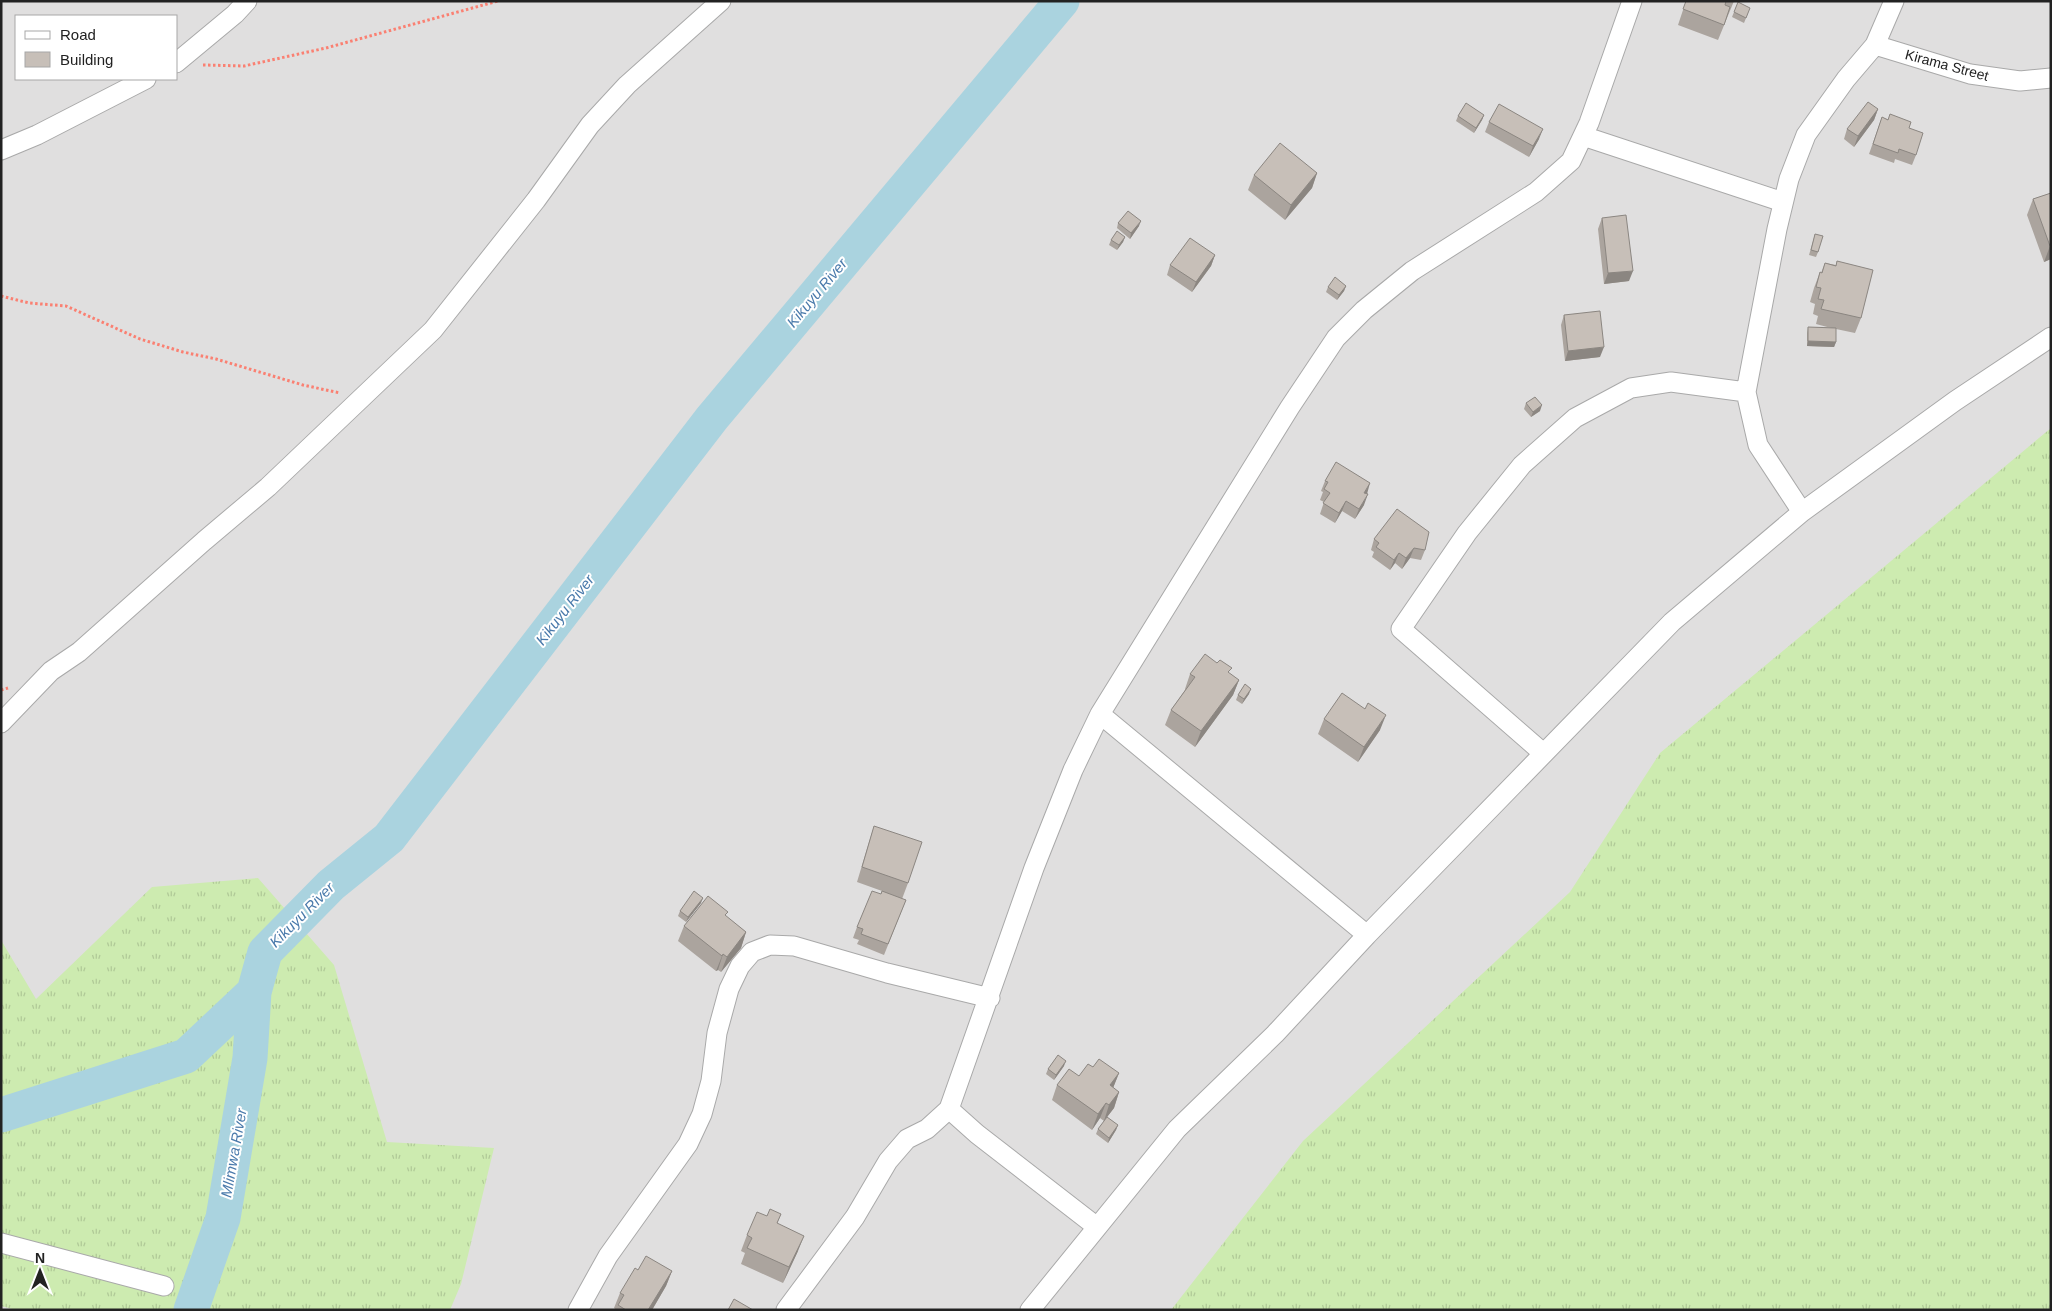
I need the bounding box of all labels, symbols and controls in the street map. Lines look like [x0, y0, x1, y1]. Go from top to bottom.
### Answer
legend [15, 15, 178, 80]
text: Road [60, 26, 96, 43]
street label: Kirama Street [1904, 46, 1991, 84]
text: Building [60, 51, 113, 68]
water label: Kikuyu River [783, 254, 851, 330]
water label: Kikuyu River [532, 570, 598, 648]
water label: Kikuyu River [266, 878, 338, 950]
water label: Mlimwa River [217, 1106, 250, 1199]
north arrow [15, 1246, 65, 1296]
text: N [35, 1250, 45, 1266]

